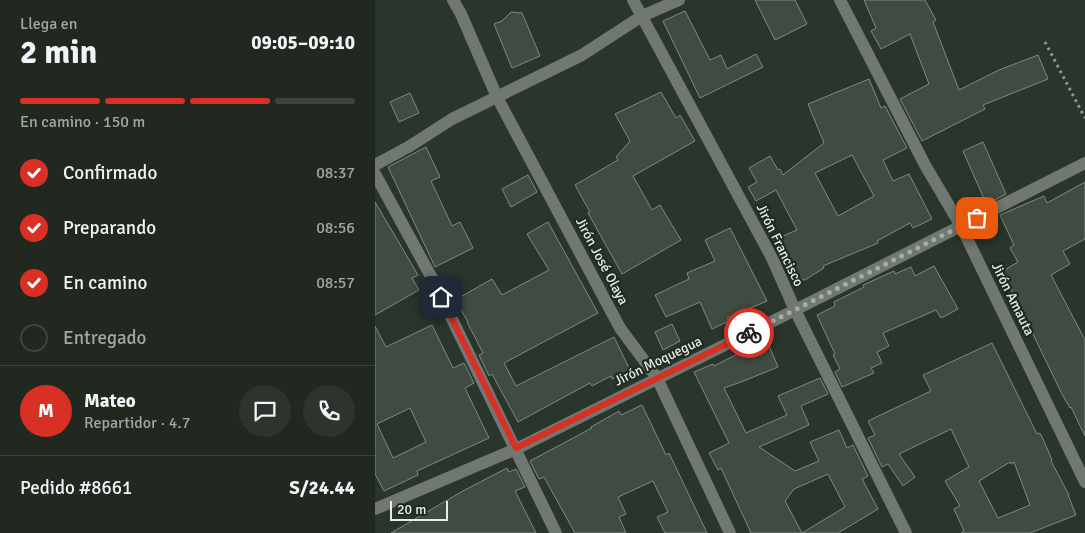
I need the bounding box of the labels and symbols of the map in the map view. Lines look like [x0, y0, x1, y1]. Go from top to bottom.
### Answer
pin [956, 197, 998, 239]
street label: Jirón Francisco [753, 201, 807, 289]
street label: Jirón José Olaya [572, 214, 632, 308]
street label: Jirón Amauta [988, 260, 1038, 338]
pin [420, 276, 462, 318]
courier [724, 308, 774, 358]
street label: Jirón Moquegua [611, 332, 705, 390]
scale bar [390, 498, 447, 521]

